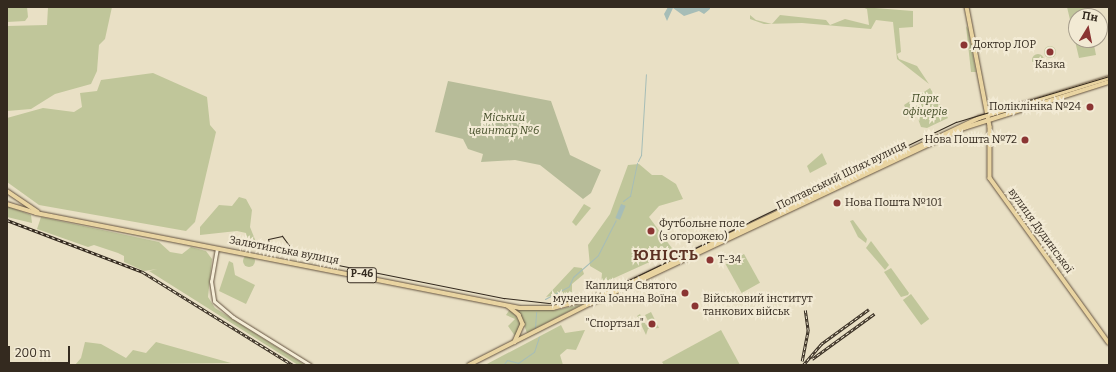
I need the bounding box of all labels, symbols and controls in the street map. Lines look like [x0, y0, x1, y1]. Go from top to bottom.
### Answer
north arrow [1068, 8, 1108, 48]
text: Пн [1081, 9, 1099, 24]
place label: Доктор ЛОР [973, 38, 1036, 52]
marker: Доктор ЛОР [958, 39, 970, 51]
marker: Казка [1045, 47, 1055, 57]
place label: Казка [1035, 58, 1065, 72]
park label: Парк офіцерів [903, 93, 947, 119]
place label: Поліклініка №24 [989, 100, 1081, 114]
marker: Поліклініка №24 [1084, 101, 1096, 113]
park label: Міський цвинтар №6 [469, 112, 539, 138]
place label: Нова Пошта №72 [924, 133, 1017, 147]
marker: Нова Пошта №72 [1020, 135, 1030, 145]
street label: Полтавський Шлях вулиця [775, 139, 909, 213]
street label: вулиця Дудинської [1005, 186, 1075, 276]
place label: Нова Пошта №101 [845, 196, 942, 210]
marker: Нова Пошта №101 [832, 198, 842, 208]
place label: Футбольне поле (з огорожею) [659, 218, 745, 244]
marker: Футбольне поле (з огорожею) [646, 226, 656, 236]
street label: Залютинська вулиця [228, 234, 340, 268]
district label: ЮНІСТЬ [633, 247, 699, 265]
place label: T-34 [718, 253, 741, 267]
marker: T-34 [705, 255, 715, 265]
road number: Р-46 [346, 267, 378, 283]
place label: Каплиця Святого мученика Іоанна Воїна [553, 280, 677, 306]
marker: Каплиця Святого мученика Іоанна Воїна [680, 288, 690, 298]
place label: Військовий інститут танкових військ [703, 293, 813, 319]
marker: Військовий інститут танкових військ [690, 301, 700, 311]
place label: "Спортзал" [586, 317, 644, 331]
marker: "Спортзал" [647, 319, 657, 329]
scale bar [10, 338, 72, 364]
text: 200 m [15, 346, 51, 360]

